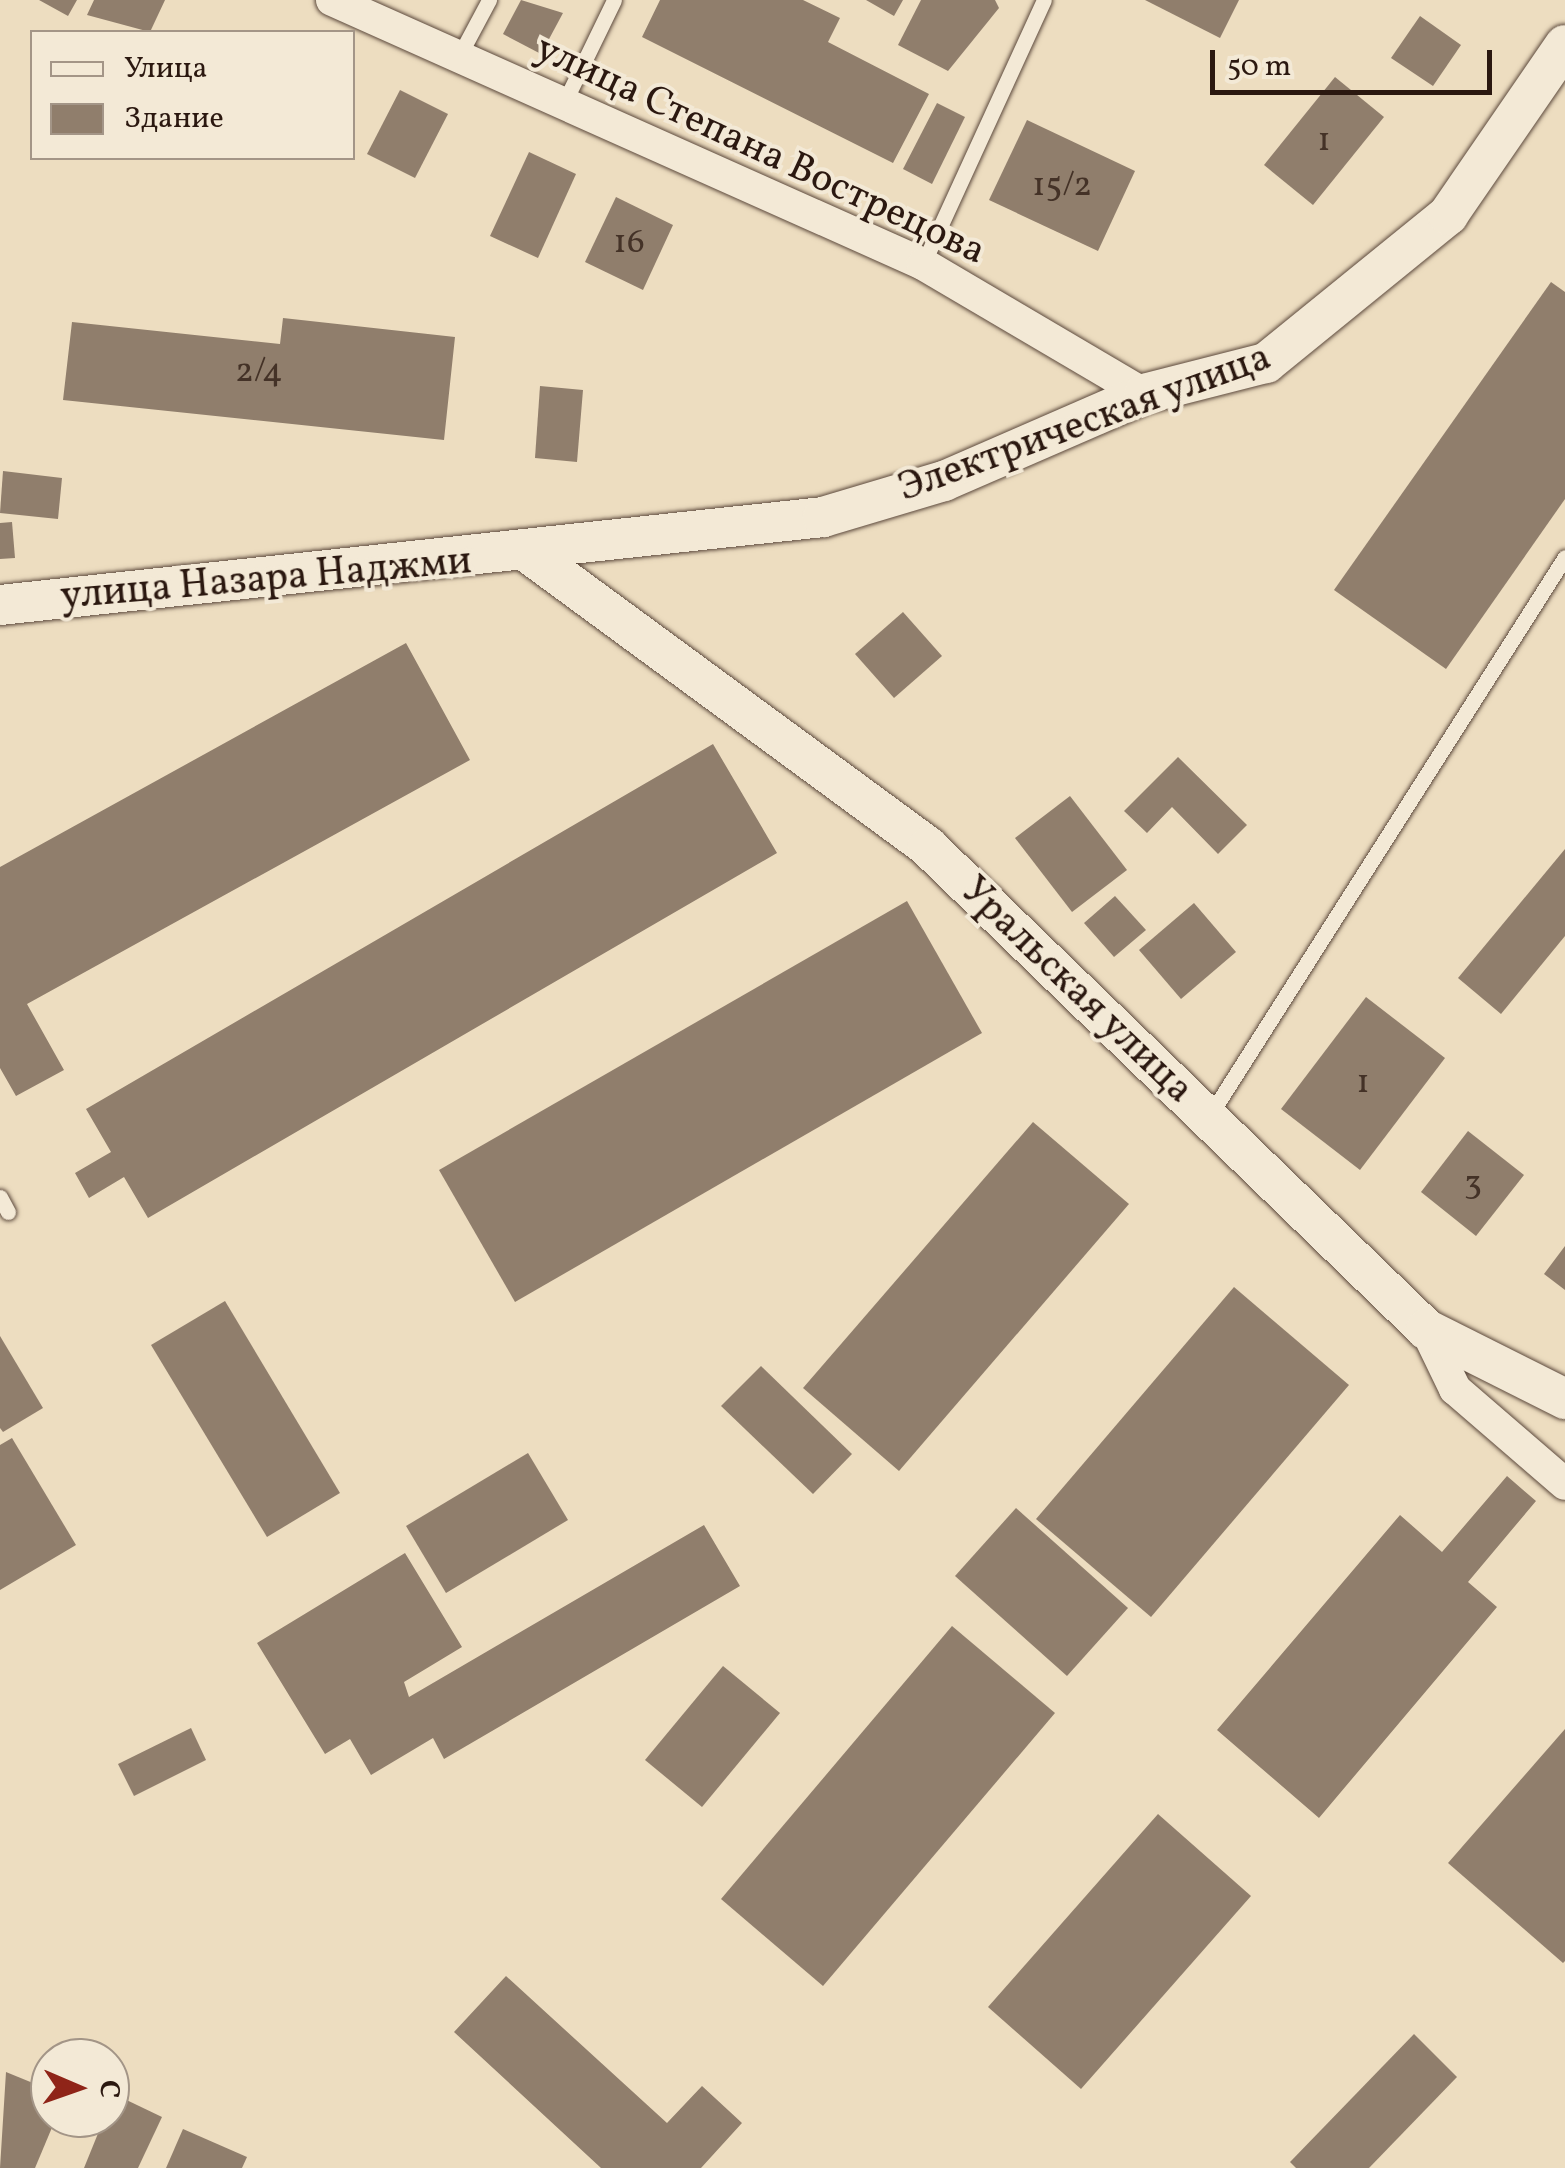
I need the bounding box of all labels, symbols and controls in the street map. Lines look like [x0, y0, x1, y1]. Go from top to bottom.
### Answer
street label: улица Степана Вострецова [527, 25, 993, 277]
legend [30, 30, 355, 160]
scale bar [1215, 30, 1498, 92]
text: 50 m [1227, 46, 1291, 88]
text: Улица [124, 48, 207, 90]
text: Здание [124, 98, 224, 140]
house number: 1 [1317, 120, 1331, 162]
house number: 15/2 [1032, 165, 1092, 207]
house number: 16 [613, 222, 645, 264]
street label: Электрическая улица [892, 334, 1278, 514]
house number: 2/4 [235, 351, 283, 393]
street label: улица Назара Наджми [58, 538, 474, 622]
street label: Уральская улица [949, 867, 1203, 1115]
house number: 1 [1356, 1062, 1370, 1104]
house number: 3 [1464, 1163, 1482, 1205]
north arrow [30, 2038, 130, 2138]
text: С [89, 2079, 128, 2099]

